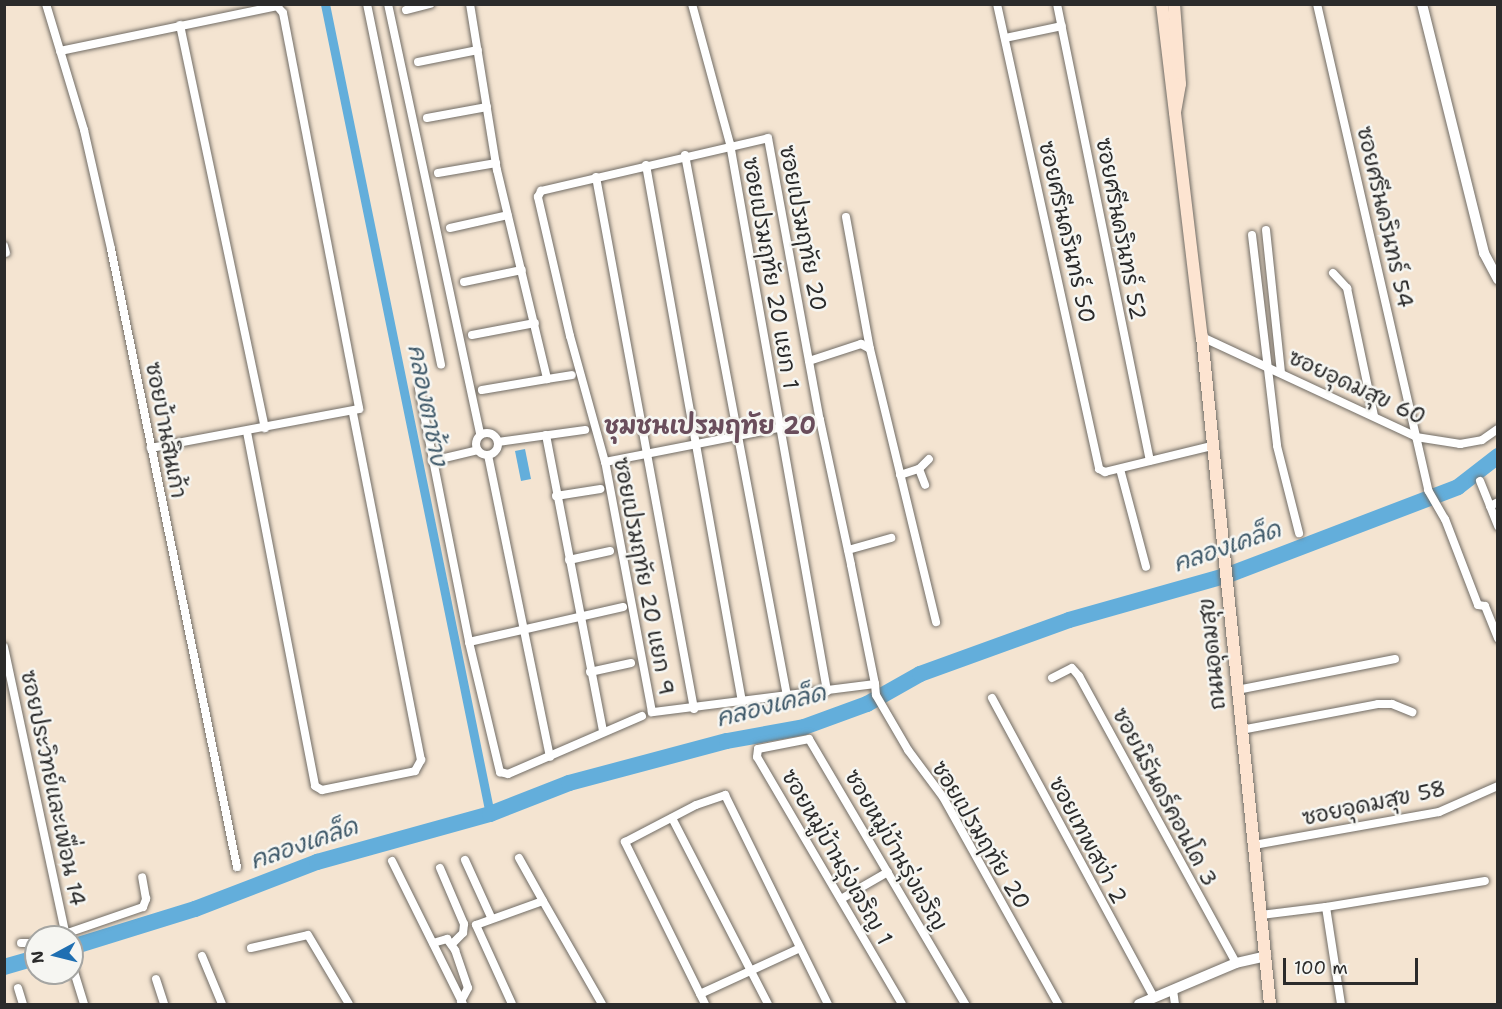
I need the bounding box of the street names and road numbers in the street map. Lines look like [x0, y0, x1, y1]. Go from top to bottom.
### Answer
street label: ซอยศรีนครินทร์ 54 [1351, 124, 1419, 310]
street label: ซอยศรีนครินทร์ 52 [1090, 136, 1152, 322]
street label: ซอยศรีนครินทร์ 50 [1033, 138, 1101, 326]
street label: ซอยเปรมฤทัย 20 [774, 143, 832, 313]
street label: ซอยเปรมฤทัย 20 แยก 1 [738, 155, 804, 391]
street label: ซอยอุดมสุข 60 [1284, 344, 1430, 430]
street label: ซอยบ้านสินเก้า [140, 360, 192, 500]
street label: ซอยเปรมฤทัย 20 แยก 9 [608, 455, 680, 697]
street label: ถนนอุดมสุข [1193, 597, 1231, 711]
street label: ซอยประวิทย์และเพื่อน 14 [15, 668, 91, 908]
street label: ซอยนิรันดร์คอนโด 3 [1107, 703, 1223, 891]
street label: ซอยเปรมฤทัย 20 [926, 756, 1036, 914]
street label: ซอยหมู่บ้านรุ่งเจริญ 1 [776, 764, 898, 950]
street label: ซอยหมู่บ้านรุ่งเจริญ [839, 765, 953, 935]
street label: ซอยเทพสง่า 2 [1043, 772, 1133, 908]
street label: ซอยอุดมสุข 58 [1300, 775, 1448, 831]

